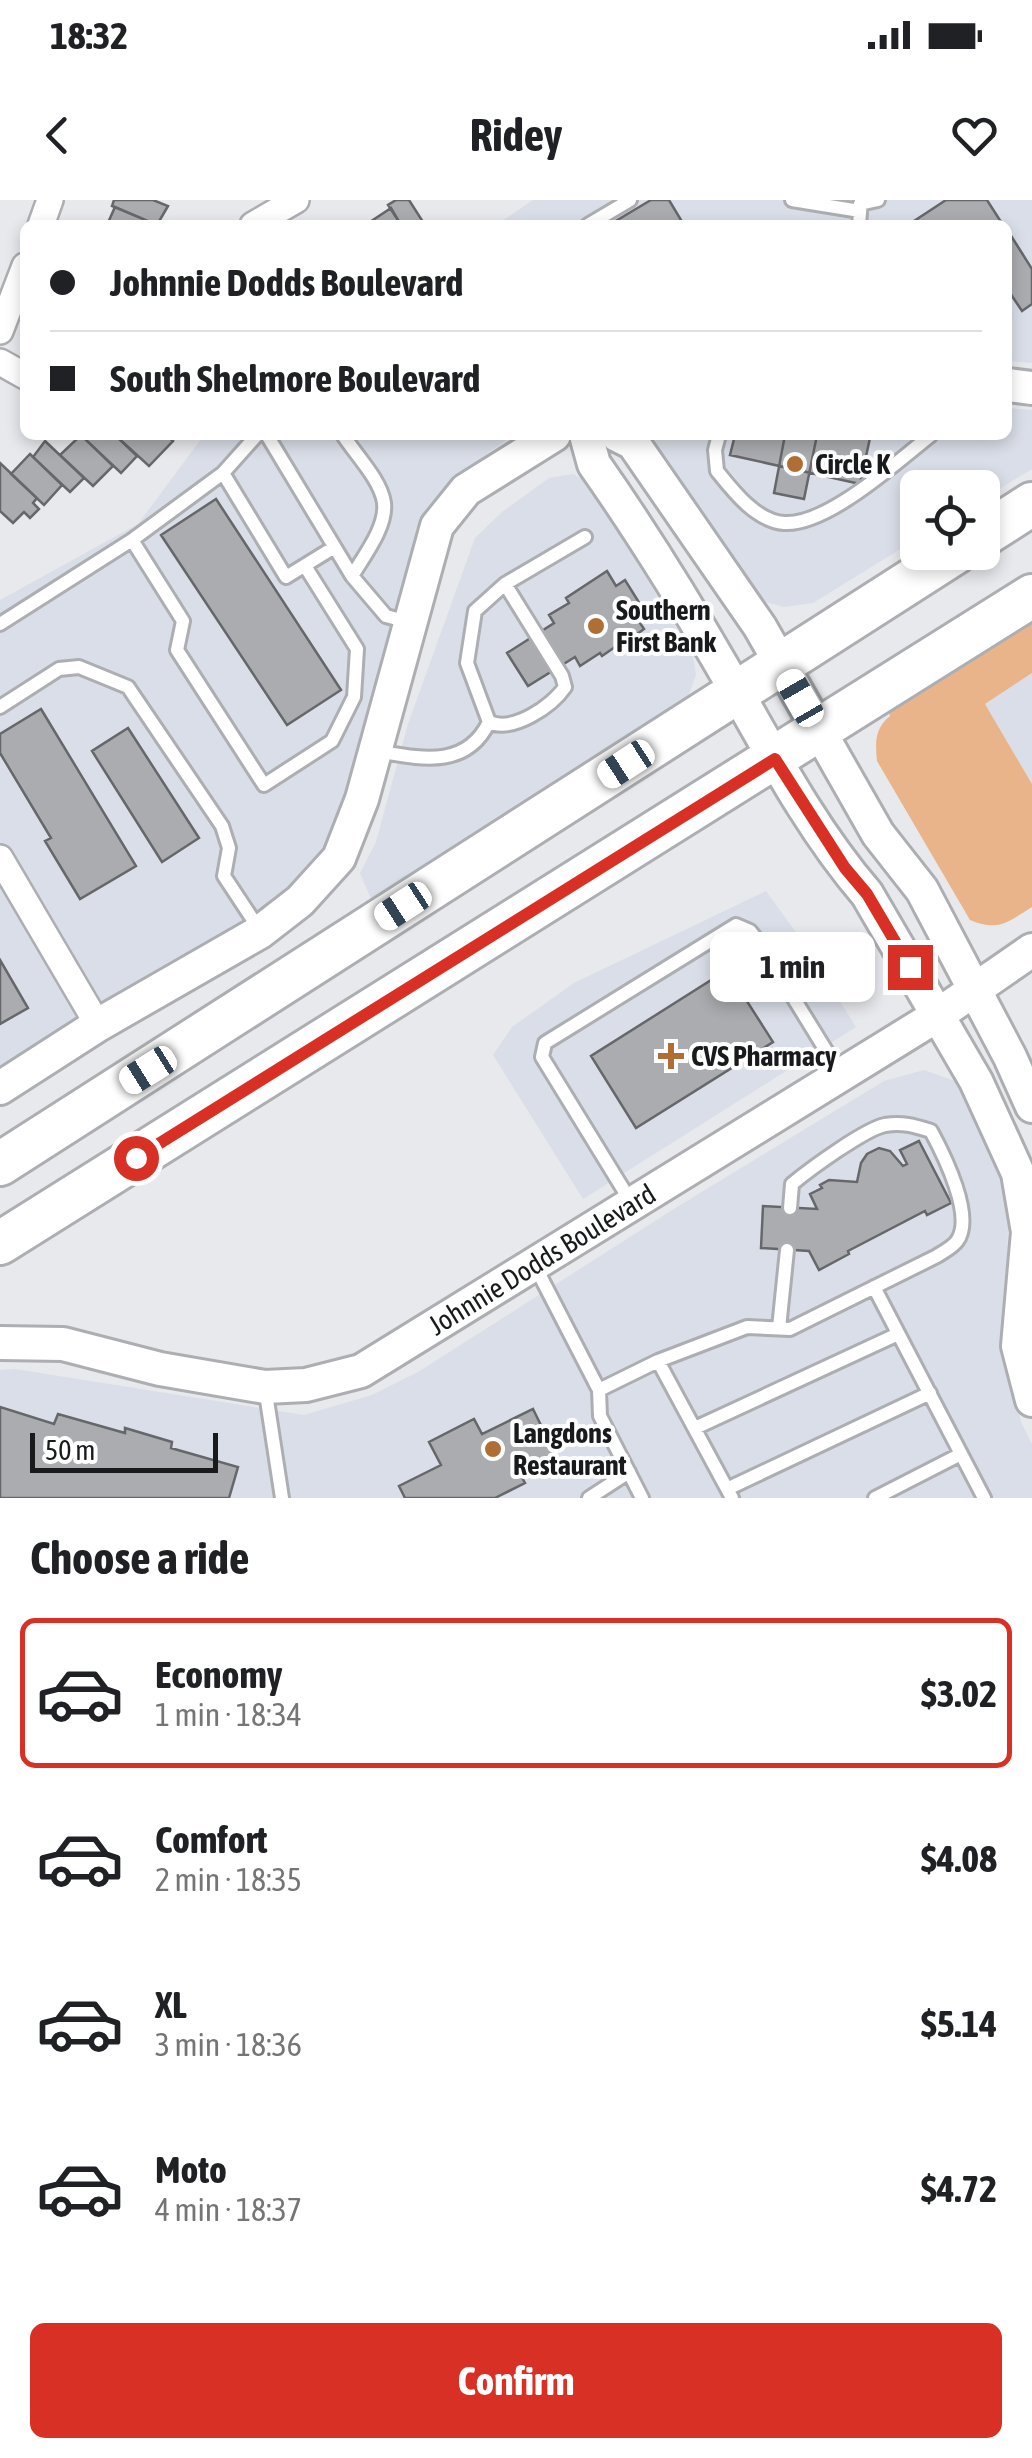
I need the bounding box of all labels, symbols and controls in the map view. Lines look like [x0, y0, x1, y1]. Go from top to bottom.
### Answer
text: 18:32 [50, 14, 128, 57]
icon: back [30, 108, 85, 163]
icon: heart [947, 108, 1002, 163]
text: Ridey [470, 109, 562, 161]
text: Johnnie Dodds Boulevard [110, 261, 463, 304]
text: South Shelmore Boulevard [110, 357, 480, 400]
place label: Circle K [815, 448, 890, 480]
marker: Circle K [784, 453, 806, 475]
map controls [900, 470, 1000, 570]
button: locate [900, 470, 1000, 570]
place label: Southern First Bank [616, 594, 717, 658]
marker: Southern First Bank [585, 615, 607, 637]
car [772, 665, 828, 731]
car [593, 735, 659, 793]
car [370, 877, 436, 935]
callout: 1 min [710, 932, 875, 1002]
route end [888, 945, 933, 990]
text: 1 min [760, 948, 825, 985]
place label: CVS Pharmacy [691, 1040, 837, 1072]
car [115, 1041, 181, 1099]
marker: CVS Pharmacy [660, 1045, 682, 1067]
route start [114, 1136, 159, 1181]
street label: Johnnie Dodds Boulevard [423, 1177, 661, 1341]
place label: Langdons Restaurant [513, 1417, 627, 1481]
scale bar [30, 1428, 218, 1472]
text: 50 m [45, 1434, 95, 1466]
marker: Langdons Restaurant [482, 1438, 504, 1460]
text: Choose a ride [30, 1532, 249, 1584]
icon: car [35, 1648, 125, 1738]
text: Economy [155, 1653, 282, 1696]
text: $3.02 [921, 1672, 997, 1715]
text: 1 min · 18:34 [155, 1696, 302, 1733]
icon: car [35, 1813, 125, 1903]
text: Comfort [155, 1818, 267, 1861]
text: $4.08 [921, 1837, 997, 1880]
text: 2 min · 18:35 [155, 1861, 302, 1898]
icon: car [35, 1978, 125, 2068]
text: XL [155, 1983, 187, 2026]
text: $5.14 [921, 2002, 997, 2045]
text: 3 min · 18:36 [155, 2026, 302, 2063]
icon: car [35, 2143, 125, 2233]
text: Moto [155, 2148, 227, 2191]
text: $4.72 [921, 2167, 997, 2210]
text: 4 min · 18:37 [155, 2191, 302, 2228]
button: Confirm [30, 2323, 1002, 2438]

